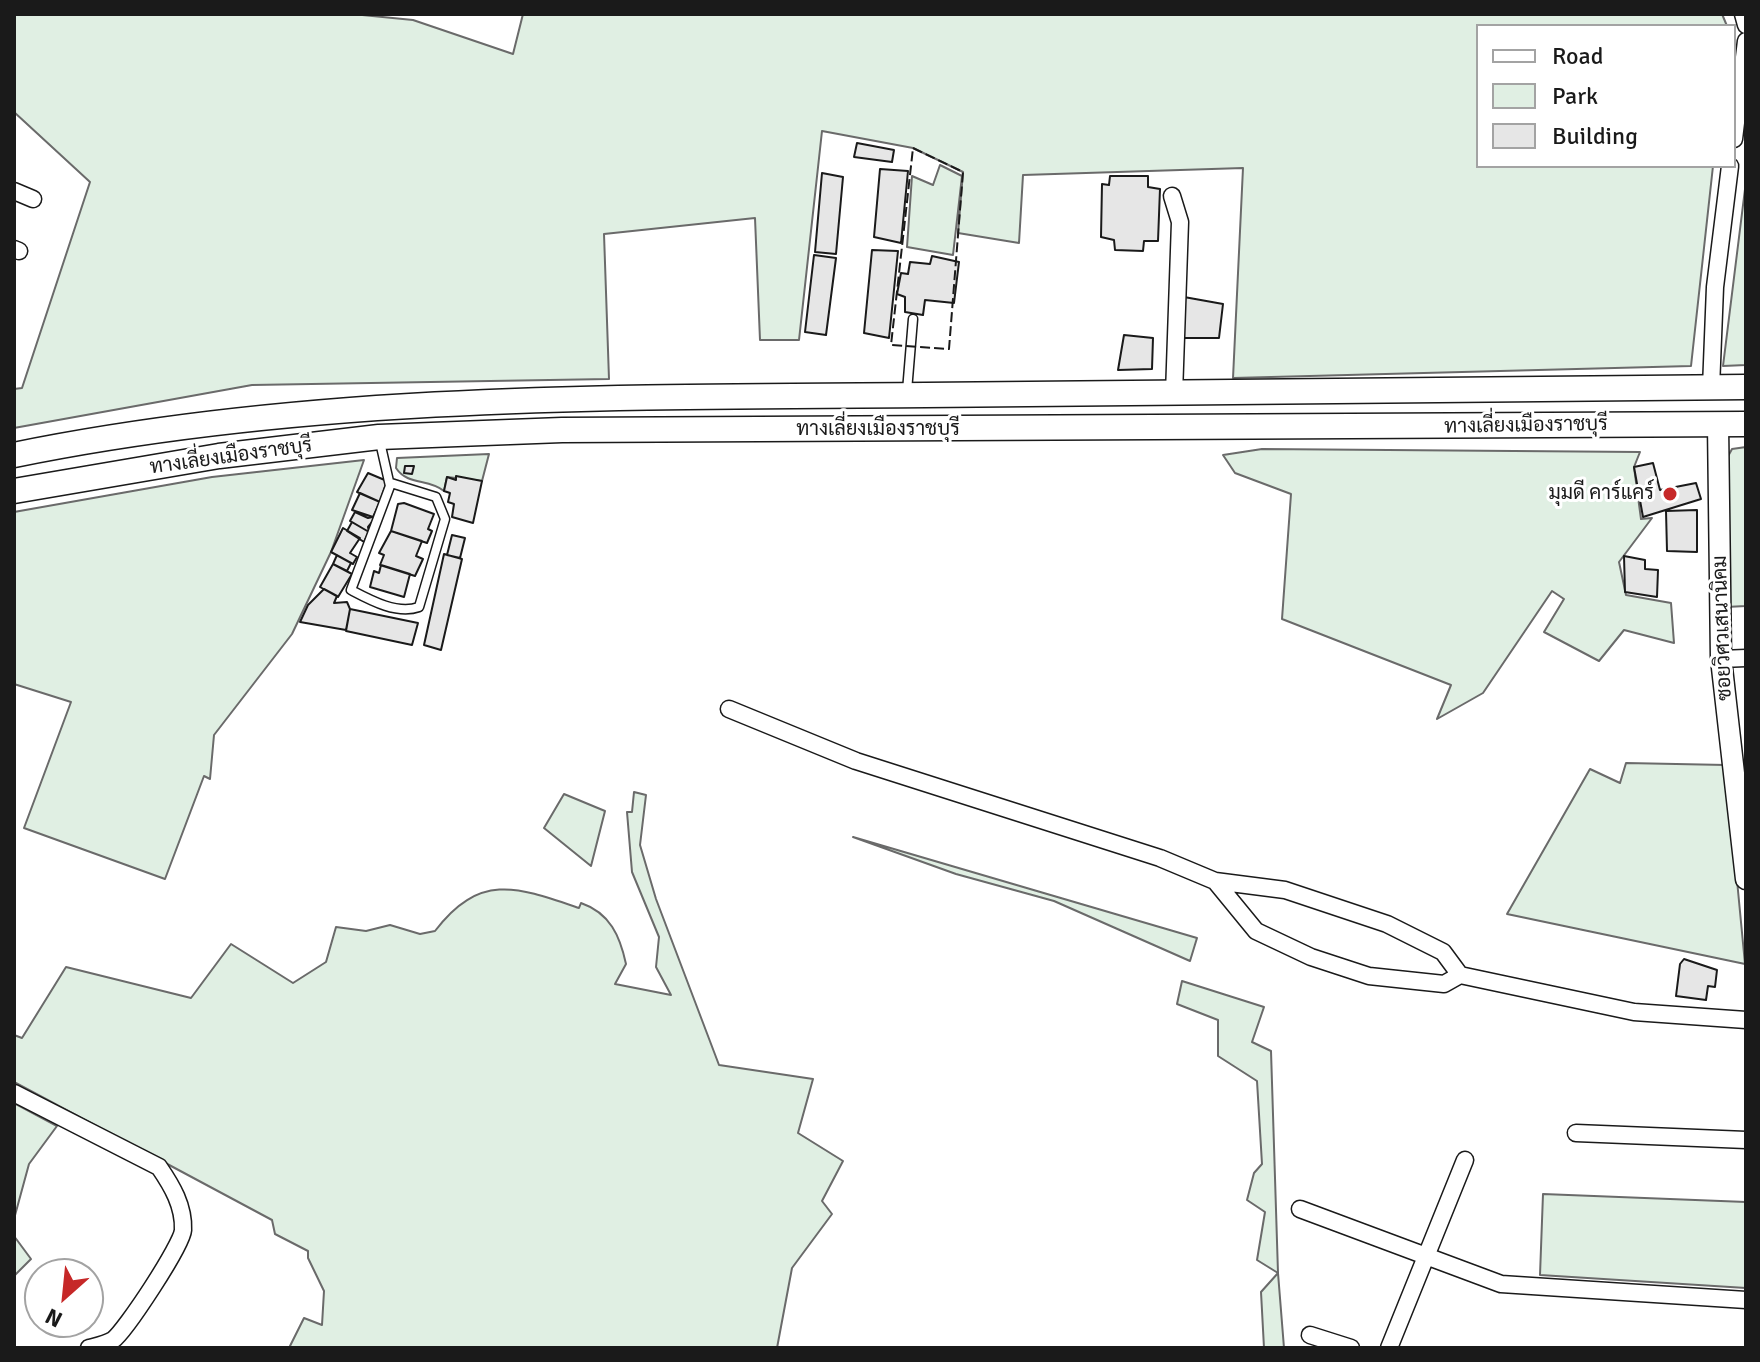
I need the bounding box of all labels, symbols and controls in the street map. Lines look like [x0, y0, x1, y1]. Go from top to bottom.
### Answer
legend [1476, 24, 1736, 168]
text: Road [1552, 41, 1603, 71]
text: Park [1552, 81, 1598, 111]
text: Building [1552, 121, 1638, 151]
street label: ทางเลี่ยงเมืองราชบุรี [1444, 413, 1608, 439]
street label: ทางเลี่ยงเมืองราชบุรี [796, 418, 960, 442]
street label: ทางเลี่ยงเมืองราชบุรี [148, 434, 314, 480]
place label: มุมดี คาร์แคร์ [1548, 482, 1654, 506]
marker: มุมดี คาร์แคร์ [1661, 485, 1679, 503]
street label: ซอยวิศวเสนานิคม [1708, 555, 1738, 701]
north arrow [24, 1258, 104, 1338]
text: N [41, 1303, 67, 1334]

